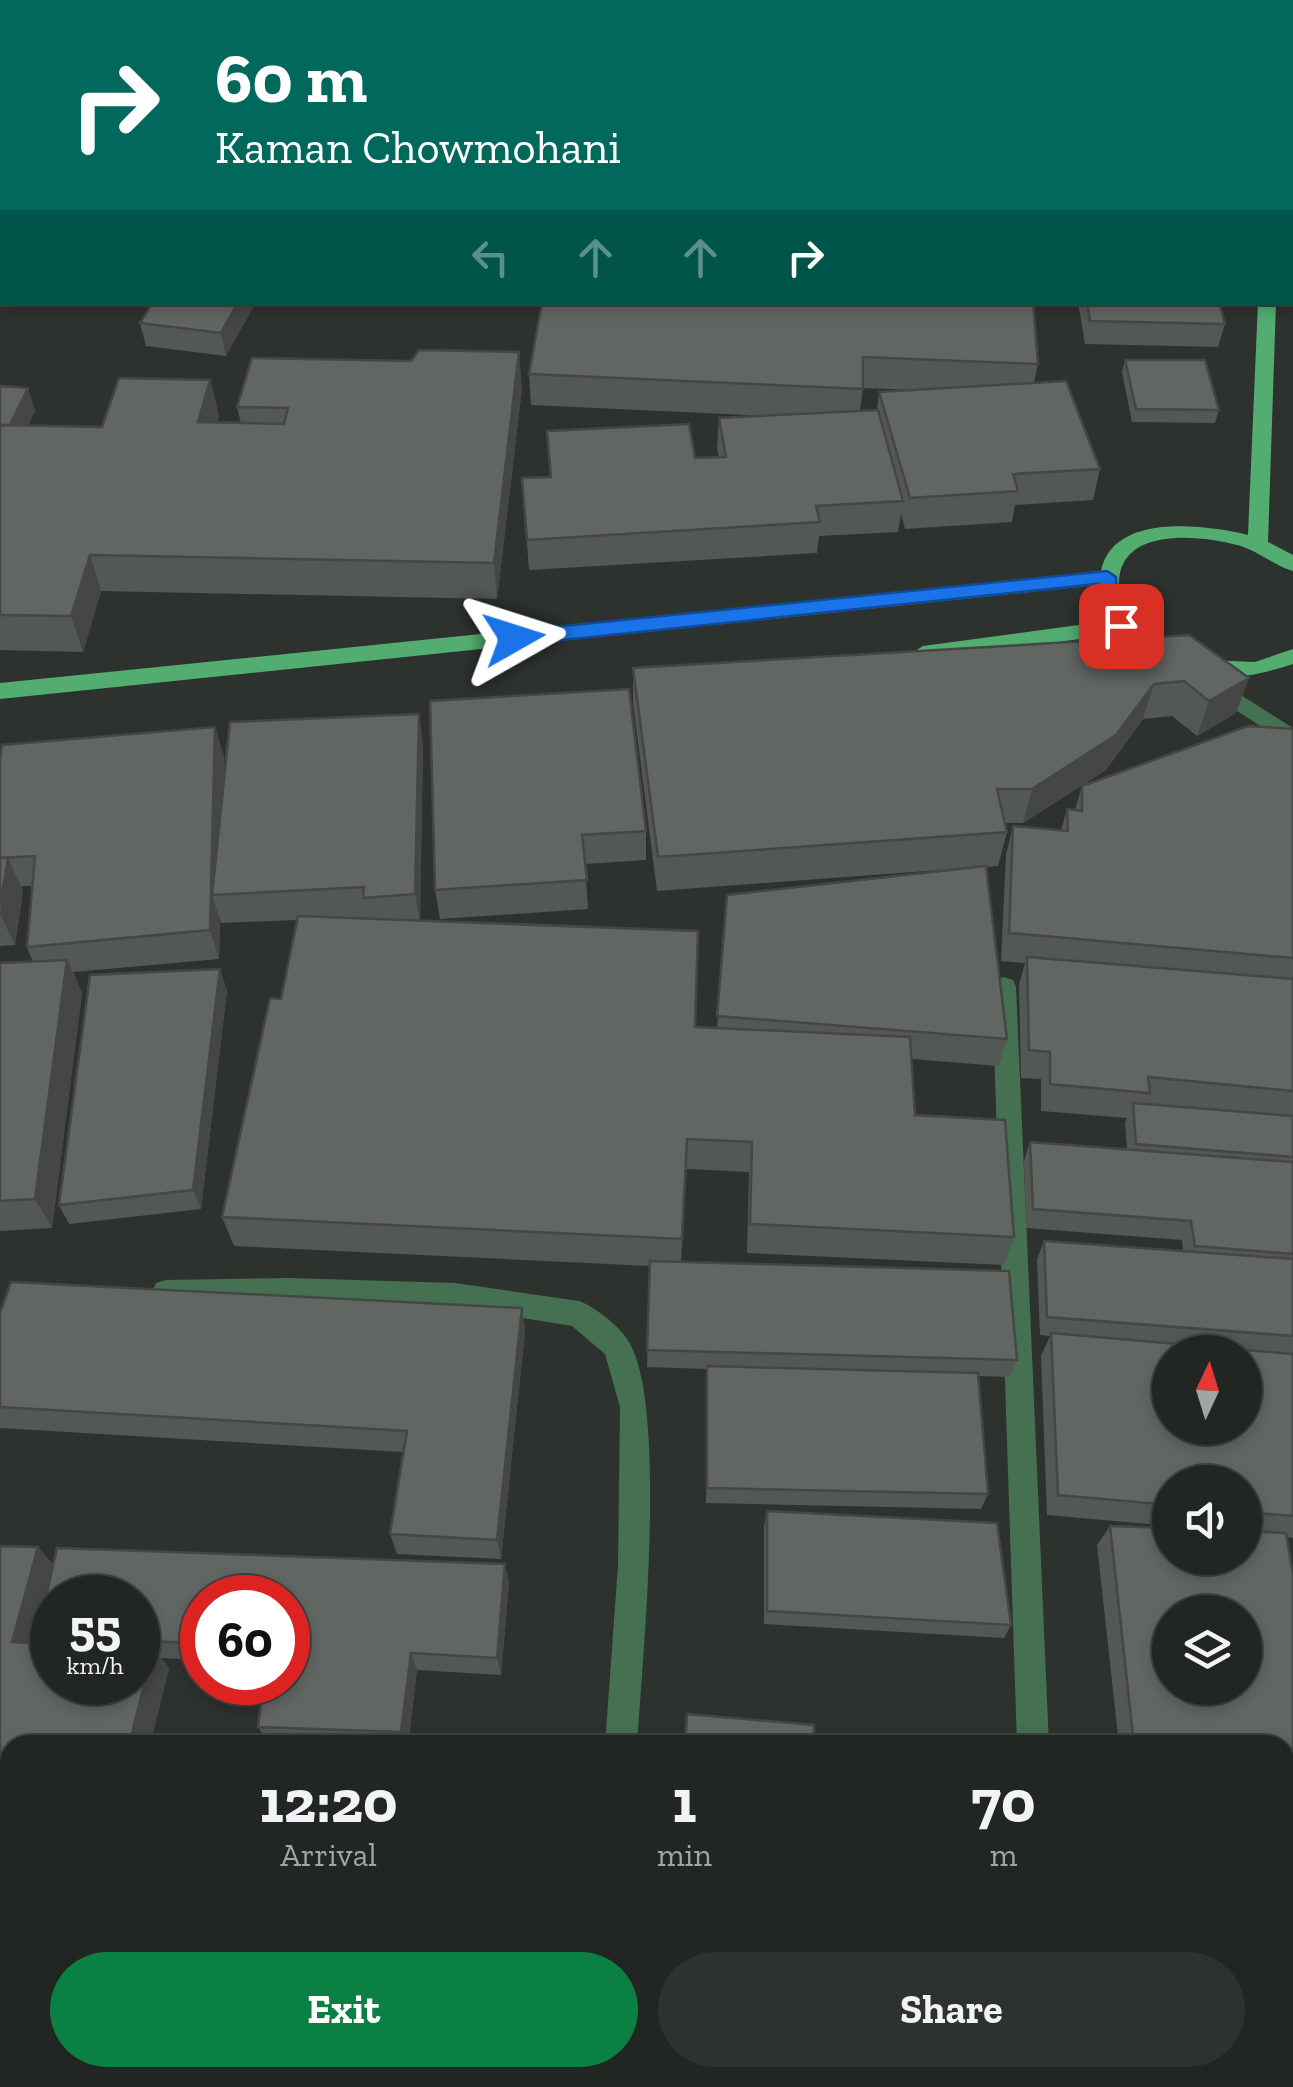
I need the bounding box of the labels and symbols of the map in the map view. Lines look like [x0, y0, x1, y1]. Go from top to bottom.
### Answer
pin [1079, 584, 1164, 669]
position arrow [462, 586, 566, 690]
north arrow [1152, 1335, 1262, 1445]
speed limit sign: 60 [180, 1575, 310, 1705]

